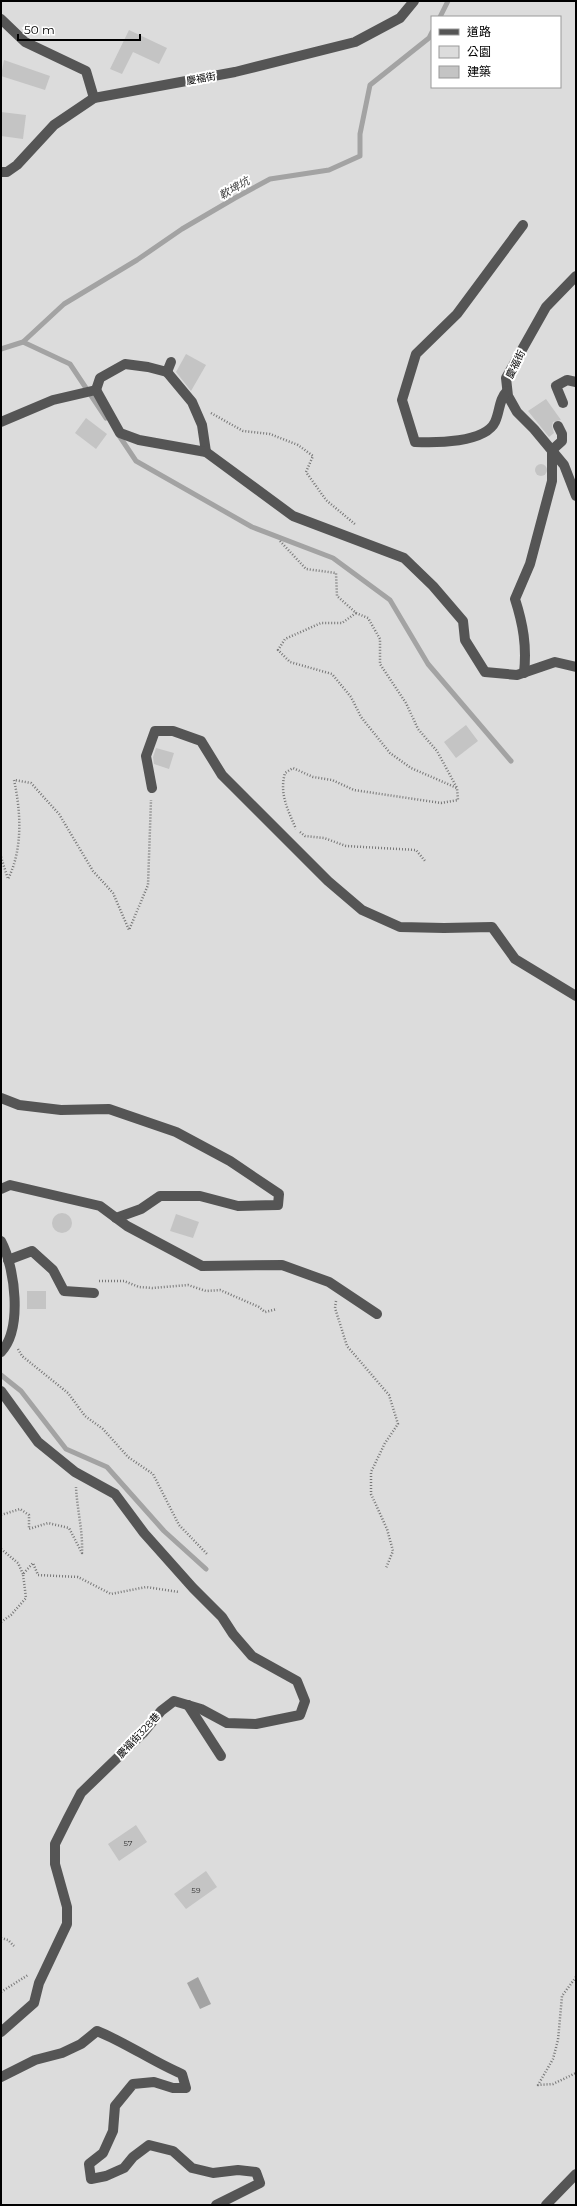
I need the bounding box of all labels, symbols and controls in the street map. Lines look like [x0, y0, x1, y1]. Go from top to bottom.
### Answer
scale bar [18, 16, 140, 42]
legend [431, 16, 561, 88]
text: 50 m [24, 22, 55, 37]
text: 道路 [467, 24, 491, 39]
text: 公園 [467, 44, 491, 59]
text: 建築 [467, 64, 491, 79]
street label: 慶福街 [185, 69, 217, 87]
water label: 軟埤坑 [216, 173, 254, 202]
street label: 慶福街 [503, 348, 528, 381]
street label: 慶福街328巷 [114, 1710, 163, 1761]
house number: 57 [123, 1838, 133, 1848]
house number: 59 [191, 1885, 201, 1895]

